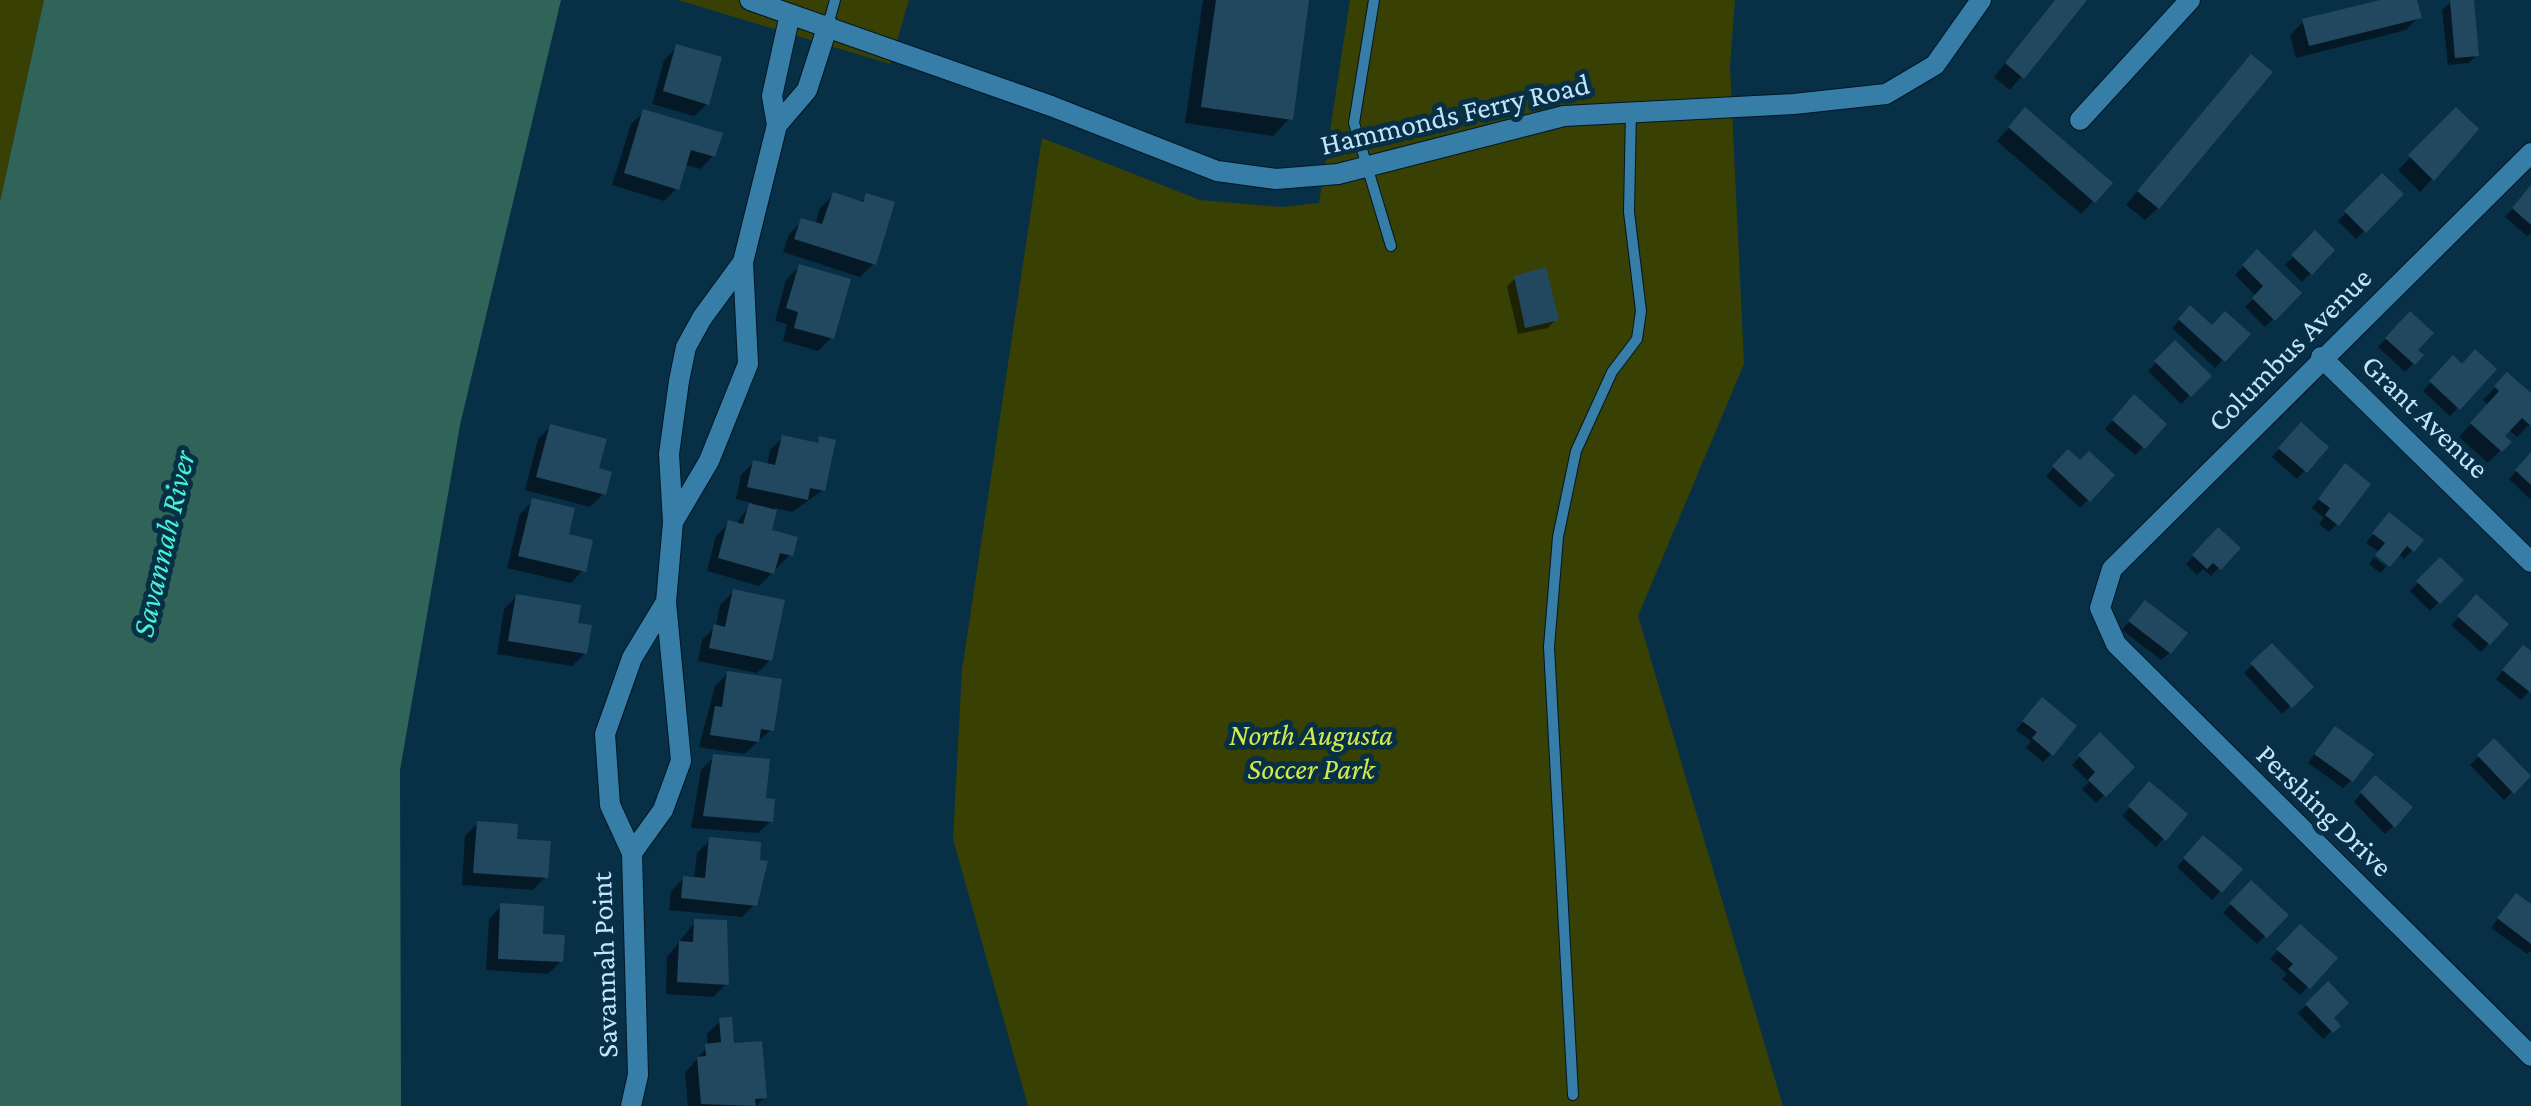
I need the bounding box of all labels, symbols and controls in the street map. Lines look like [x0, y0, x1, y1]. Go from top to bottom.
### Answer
street label: Hammonds Ferry Road [1317, 67, 1593, 163]
street label: Columbus Avenue [2200, 260, 2380, 440]
street label: Grant Avenue [2354, 347, 2496, 487]
water label: Savannah River [124, 447, 204, 641]
park label: North Augusta Soccer Park [1229, 718, 1393, 788]
street label: Pershing Drive [2248, 737, 2400, 885]
street label: Savannah Point [584, 871, 626, 1059]

